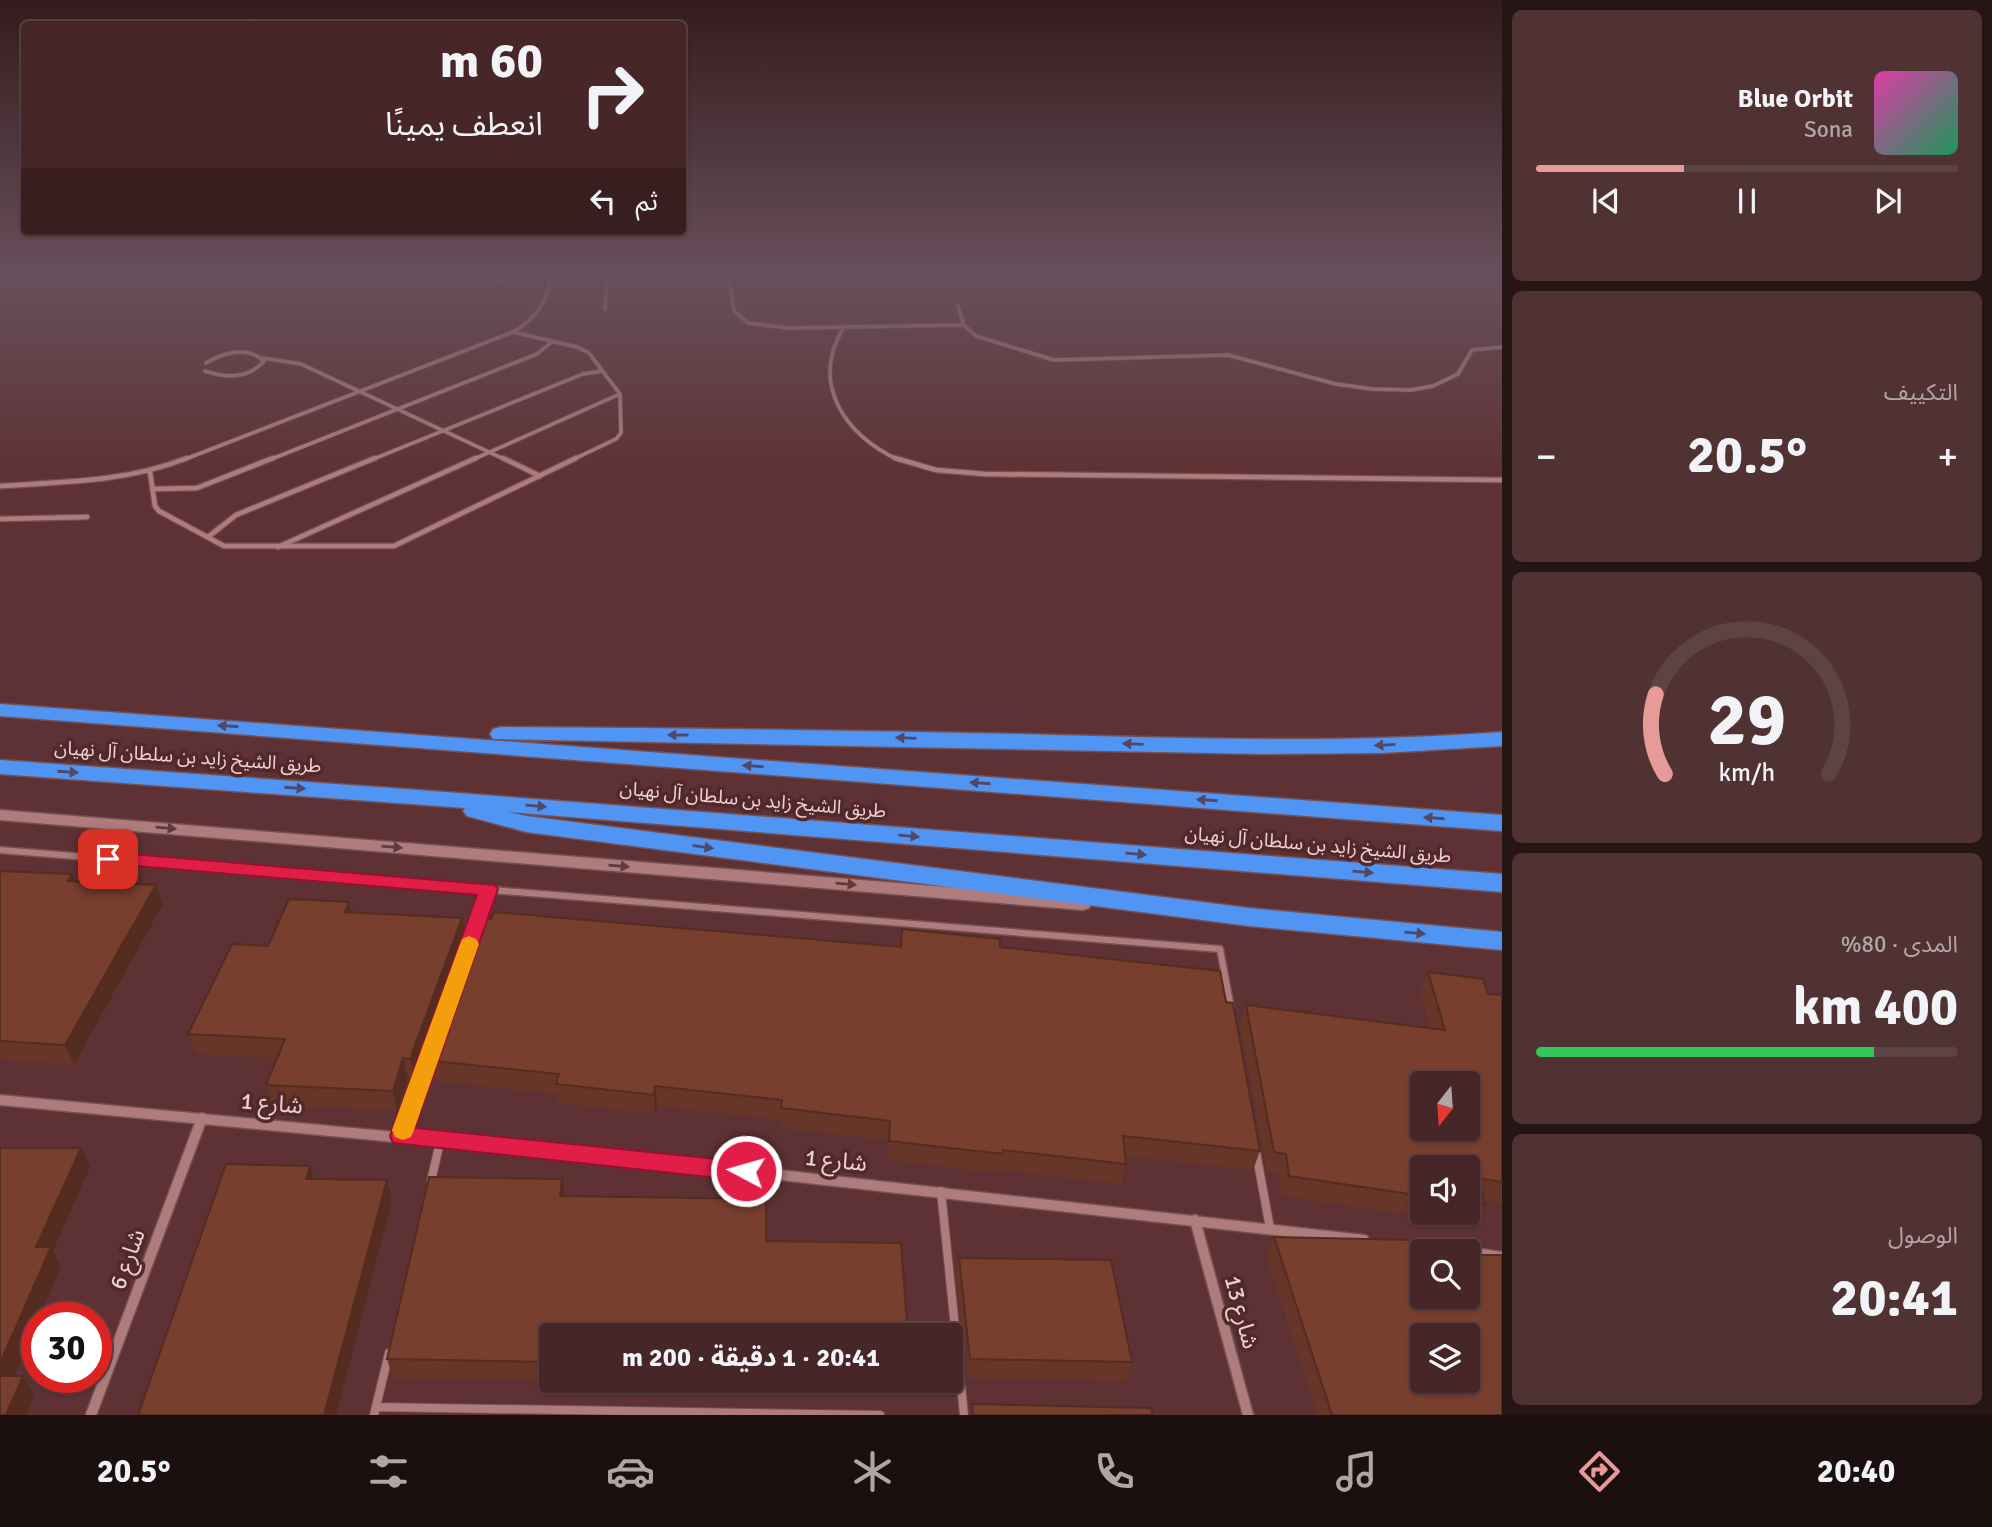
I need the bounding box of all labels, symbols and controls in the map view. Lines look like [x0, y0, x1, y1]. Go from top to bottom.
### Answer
text: 60 m [440, 31, 543, 91]
icon: right [567, 49, 658, 140]
text: Blue Orbit [1737, 83, 1853, 115]
text: انعطف يمينًا [385, 105, 543, 144]
text: Sona [1804, 115, 1853, 144]
icon: left [584, 182, 622, 220]
icon: previous [1587, 182, 1625, 220]
icon: pause [1728, 182, 1766, 220]
icon: next [1869, 182, 1907, 220]
text: ثم [636, 186, 658, 218]
text: التكييف [1884, 378, 1958, 407]
text: 20.5° [1687, 423, 1807, 487]
text: − [1536, 433, 1557, 480]
text: + [1937, 433, 1958, 480]
text: 29 [1708, 676, 1786, 765]
one-way arrow [217, 720, 239, 731]
one-way arrow [667, 729, 689, 741]
one-way arrow [894, 732, 916, 744]
street label: طريق الشيخ زايد بن سلطان آل نهيان [54, 736, 322, 780]
one-way arrow [1122, 738, 1144, 750]
one-way arrow [1374, 740, 1396, 751]
text: km/h [1719, 756, 1775, 787]
one-way arrow [742, 760, 764, 771]
one-way arrow [57, 766, 79, 777]
street label: طريق الشيخ زايد بن سلطان آل نهيان [618, 776, 887, 826]
one-way arrow [969, 777, 991, 788]
one-way arrow [284, 783, 306, 794]
one-way arrow [1196, 794, 1218, 805]
one-way arrow [525, 801, 547, 812]
one-way arrow [1423, 812, 1445, 823]
street label: طريق الشيخ زايد بن سلطان آل نهيان [1183, 821, 1452, 871]
one-way arrow [155, 823, 177, 834]
pin [78, 829, 138, 889]
one-way arrow [899, 831, 921, 842]
icon: arrive [89, 840, 127, 878]
one-way arrow [692, 841, 714, 852]
one-way arrow [382, 842, 404, 853]
one-way arrow [1125, 849, 1147, 860]
one-way arrow [608, 861, 630, 872]
one-way arrow [1352, 867, 1374, 878]
one-way arrow [835, 879, 857, 890]
one-way arrow [1404, 927, 1426, 938]
text: المدى · 80% [1841, 930, 1958, 959]
text: 400 km [1793, 975, 1958, 1039]
north arrow [1410, 1071, 1480, 1141]
map controls [1410, 1071, 1480, 1393]
street label: شارع 1 [239, 1086, 304, 1123]
position arrow [709, 1134, 783, 1208]
street label: شارع 1 [803, 1143, 868, 1180]
button: sound [1410, 1155, 1480, 1225]
text: الوصول [1888, 1221, 1958, 1250]
street label: شارع 6 [103, 1225, 154, 1294]
button: search [1410, 1239, 1480, 1309]
text: 20:41 [1830, 1266, 1958, 1330]
street label: شارع 13 [1216, 1272, 1265, 1352]
speed limit sign: 30 [21, 1302, 112, 1393]
button: layers [1410, 1323, 1480, 1393]
text: 20:41 · 1 دقيقة · 200 m [622, 1342, 880, 1374]
icon: filters [364, 1447, 413, 1496]
icon: car [606, 1447, 655, 1496]
icon: climate [848, 1447, 897, 1496]
icon: phone [1090, 1447, 1139, 1496]
icon: music [1332, 1447, 1381, 1496]
icon: directions [1575, 1447, 1624, 1496]
text: 20.5° [97, 1452, 170, 1491]
text: 20:40 [1817, 1452, 1895, 1491]

